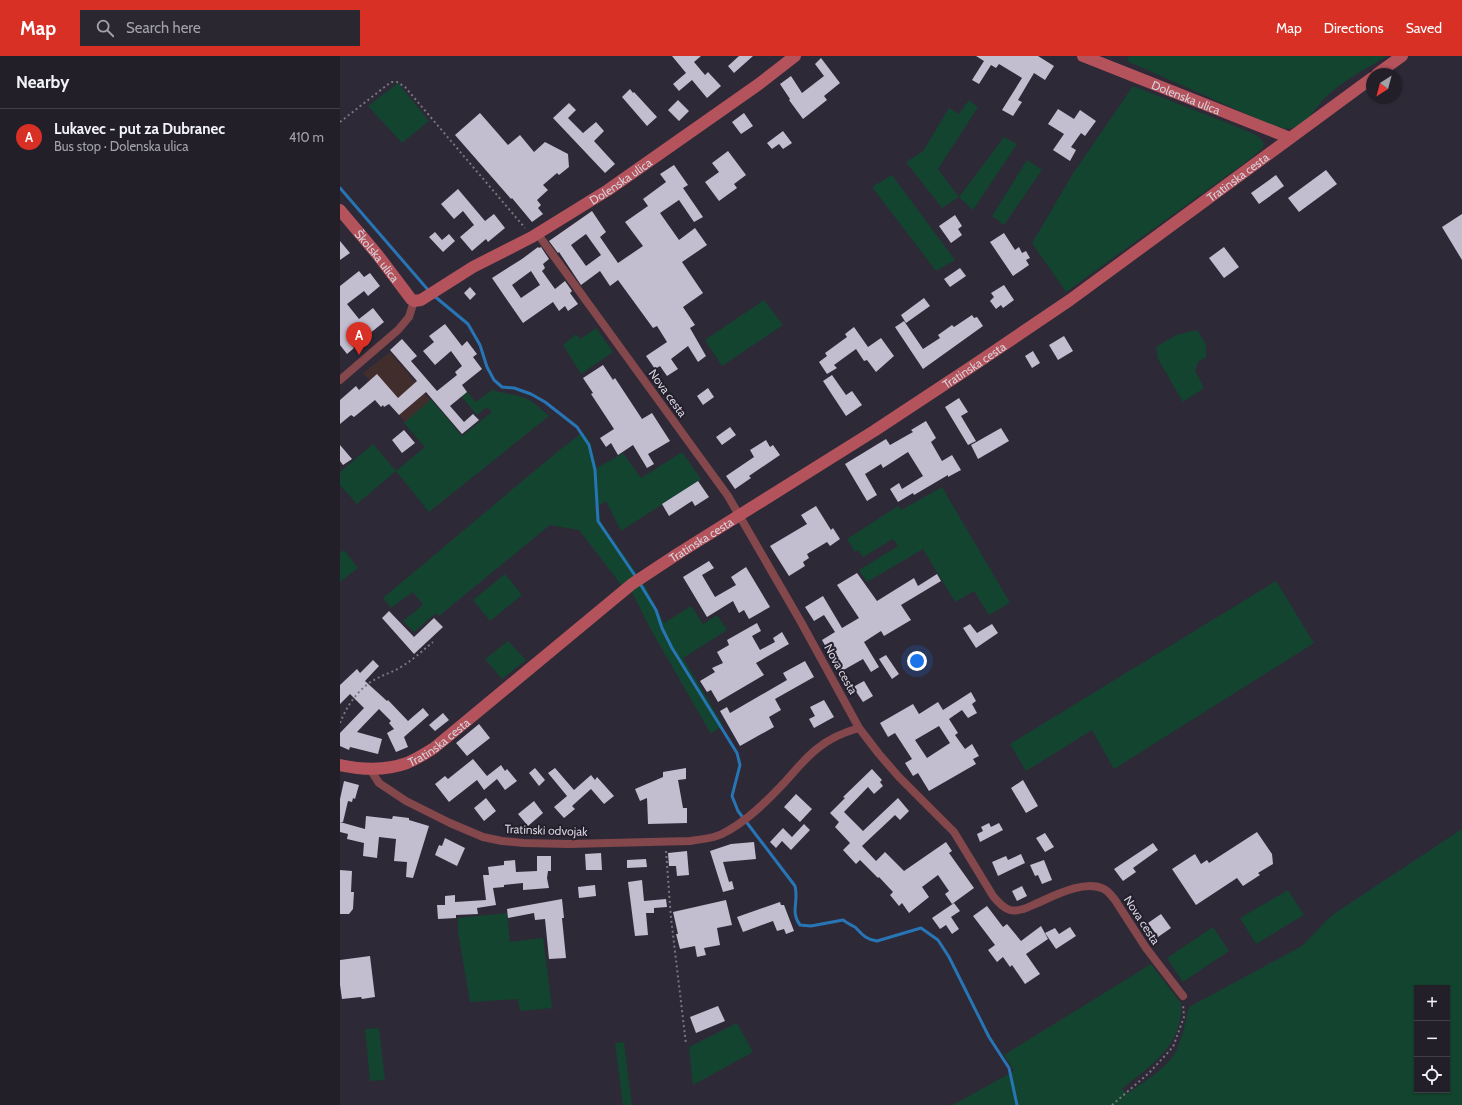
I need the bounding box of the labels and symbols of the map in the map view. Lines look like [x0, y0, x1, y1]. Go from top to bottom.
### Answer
north arrow [1366, 68, 1402, 104]
street label: Dolenska ulica [1150, 77, 1223, 117]
street label: Tratinska cesta [1204, 149, 1272, 205]
street label: Dolenska ulica [586, 154, 655, 207]
street label: Školska ulica [352, 226, 403, 285]
pin: A [346, 322, 372, 355]
street label: Tratinska cesta [939, 338, 1009, 391]
street label: Nova cesta [646, 366, 690, 420]
street label: Tratinska cesta [666, 513, 736, 565]
street label: Nova cesta [821, 641, 861, 697]
your location [907, 651, 927, 671]
street label: Tratinska cesta [405, 714, 473, 769]
street label: Tratinski odvojak [504, 821, 588, 839]
street label: Nova cesta [1121, 893, 1163, 947]

